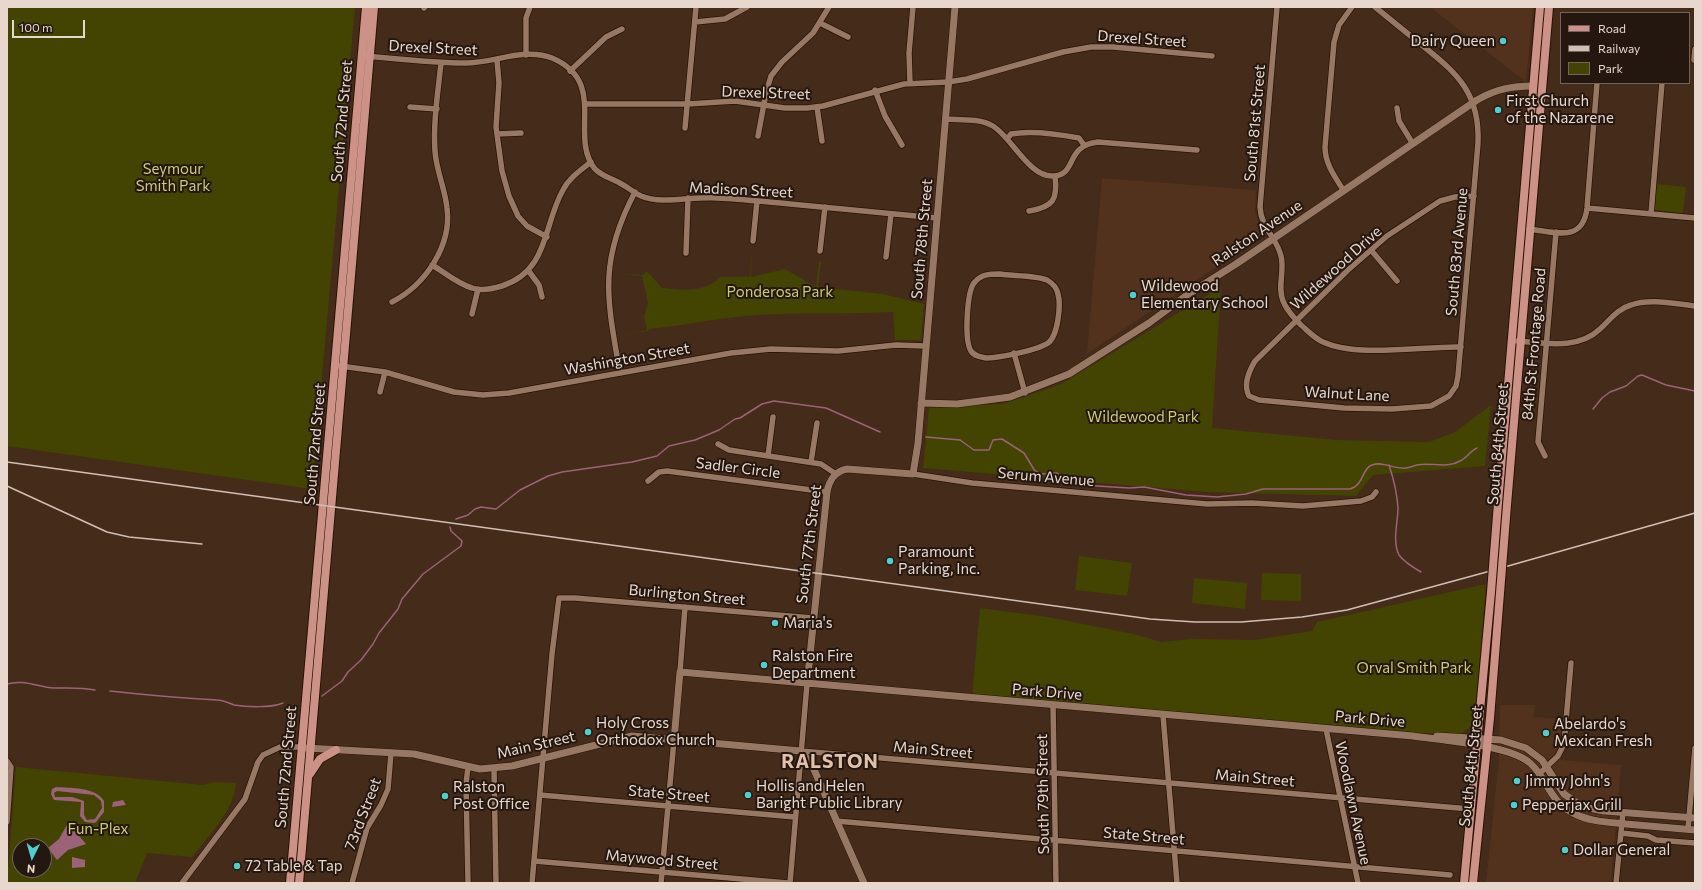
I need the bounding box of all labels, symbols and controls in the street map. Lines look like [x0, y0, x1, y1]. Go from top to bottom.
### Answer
scale bar [14, 12, 87, 38]
legend [1560, 12, 1690, 84]
text: 100 m [19, 20, 53, 34]
text: Road [1598, 21, 1626, 35]
street label: Drexel Street [1097, 27, 1187, 51]
place label: Dairy Queen [1411, 32, 1495, 50]
marker: Dairy Queen [1498, 36, 1508, 46]
street label: Drexel Street [388, 37, 478, 59]
text: Railway [1598, 41, 1640, 55]
street label: South 72nd Street [328, 59, 356, 183]
text: Park [1598, 61, 1623, 75]
street label: South 81st Street [1241, 64, 1269, 182]
street label: Drexel Street [721, 82, 811, 104]
place label: First Church of the Nazarene [1506, 92, 1614, 127]
marker: First Church of the Nazarene [1493, 105, 1503, 115]
park label: Seymour Smith Park [136, 160, 210, 195]
street label: Madison Street [688, 178, 794, 202]
street label: South 78th Street [908, 178, 936, 300]
street label: South 83rd Avenue [1442, 187, 1472, 317]
street label: Ralston Avenue [1208, 196, 1306, 270]
street label: Wildewood Drive [1287, 222, 1385, 314]
street label: 84th St Frontage Road [1518, 267, 1550, 421]
place label: Wildewood Elementary School [1141, 277, 1268, 312]
park label: Ponderosa Park [727, 283, 833, 301]
marker: Wildewood Elementary School [1128, 290, 1138, 300]
street label: Washington Street [563, 339, 691, 379]
street label: South 72nd Street [301, 382, 329, 506]
street label: Walnut Lane [1304, 383, 1390, 405]
street label: South 84th Street [1484, 383, 1512, 505]
park label: Wildewood Park [1087, 408, 1199, 426]
street label: Sadler Circle [695, 454, 781, 482]
street label: Serum Avenue [997, 464, 1095, 490]
street label: South 77th Street [793, 484, 825, 604]
place label: Paramount Parking, Inc. [898, 543, 980, 578]
marker: Paramount Parking, Inc. [885, 556, 895, 566]
street label: Burlington Street [628, 581, 746, 609]
place label: Maria's [783, 614, 833, 632]
marker: Maria's [770, 618, 780, 628]
place label: Ralston Fire Department [772, 647, 856, 682]
park label: Orval Smith Park [1356, 659, 1472, 677]
marker: Ralston Fire Department [759, 660, 769, 670]
street label: Park Drive [1011, 680, 1083, 704]
street label: South 84th Street [1456, 704, 1486, 828]
street label: South 72nd Street [272, 705, 300, 829]
street label: Park Drive [1334, 707, 1406, 731]
place label: Holy Cross Orthodox Church [596, 714, 715, 749]
place label: Abelardo's Mexican Fresh [1554, 715, 1652, 750]
street label: Main Street [495, 727, 577, 763]
marker: Holy Cross Orthodox Church [583, 727, 593, 737]
marker: Abelardo's Mexican Fresh [1541, 728, 1551, 738]
street label: South 79th Street [1033, 733, 1053, 855]
street label: Main Street [892, 738, 974, 762]
street label: Woodlawn Avenue [1331, 740, 1375, 866]
district label: RALSTON [781, 751, 879, 773]
street label: Main Street [1214, 766, 1296, 790]
place label: Jimmy John's [1525, 772, 1610, 790]
street label: 73rd Street [341, 775, 385, 853]
marker: Jimmy John's [1512, 776, 1522, 786]
place label: Hollis and Helen Baright Public Library [756, 777, 902, 812]
place label: Ralston Post Office [453, 778, 530, 813]
street label: State Street [627, 781, 711, 807]
marker: Hollis and Helen Baright Public Library [743, 790, 753, 800]
marker: Ralston Post Office [440, 791, 450, 801]
place label: Pepperjax Grill [1522, 796, 1622, 814]
marker: Pepperjax Grill [1509, 800, 1519, 810]
park label: Fun-Plex [68, 820, 128, 838]
street label: State Street [1102, 823, 1186, 849]
north arrow [12, 838, 52, 878]
place label: Dollar General [1573, 841, 1670, 859]
marker: Dollar General [1560, 845, 1570, 855]
street label: Maywood Street [605, 846, 719, 874]
place label: 72 Table & Tap [245, 857, 343, 875]
marker: 72 Table & Tap [232, 861, 242, 871]
text: N [26, 863, 36, 876]

